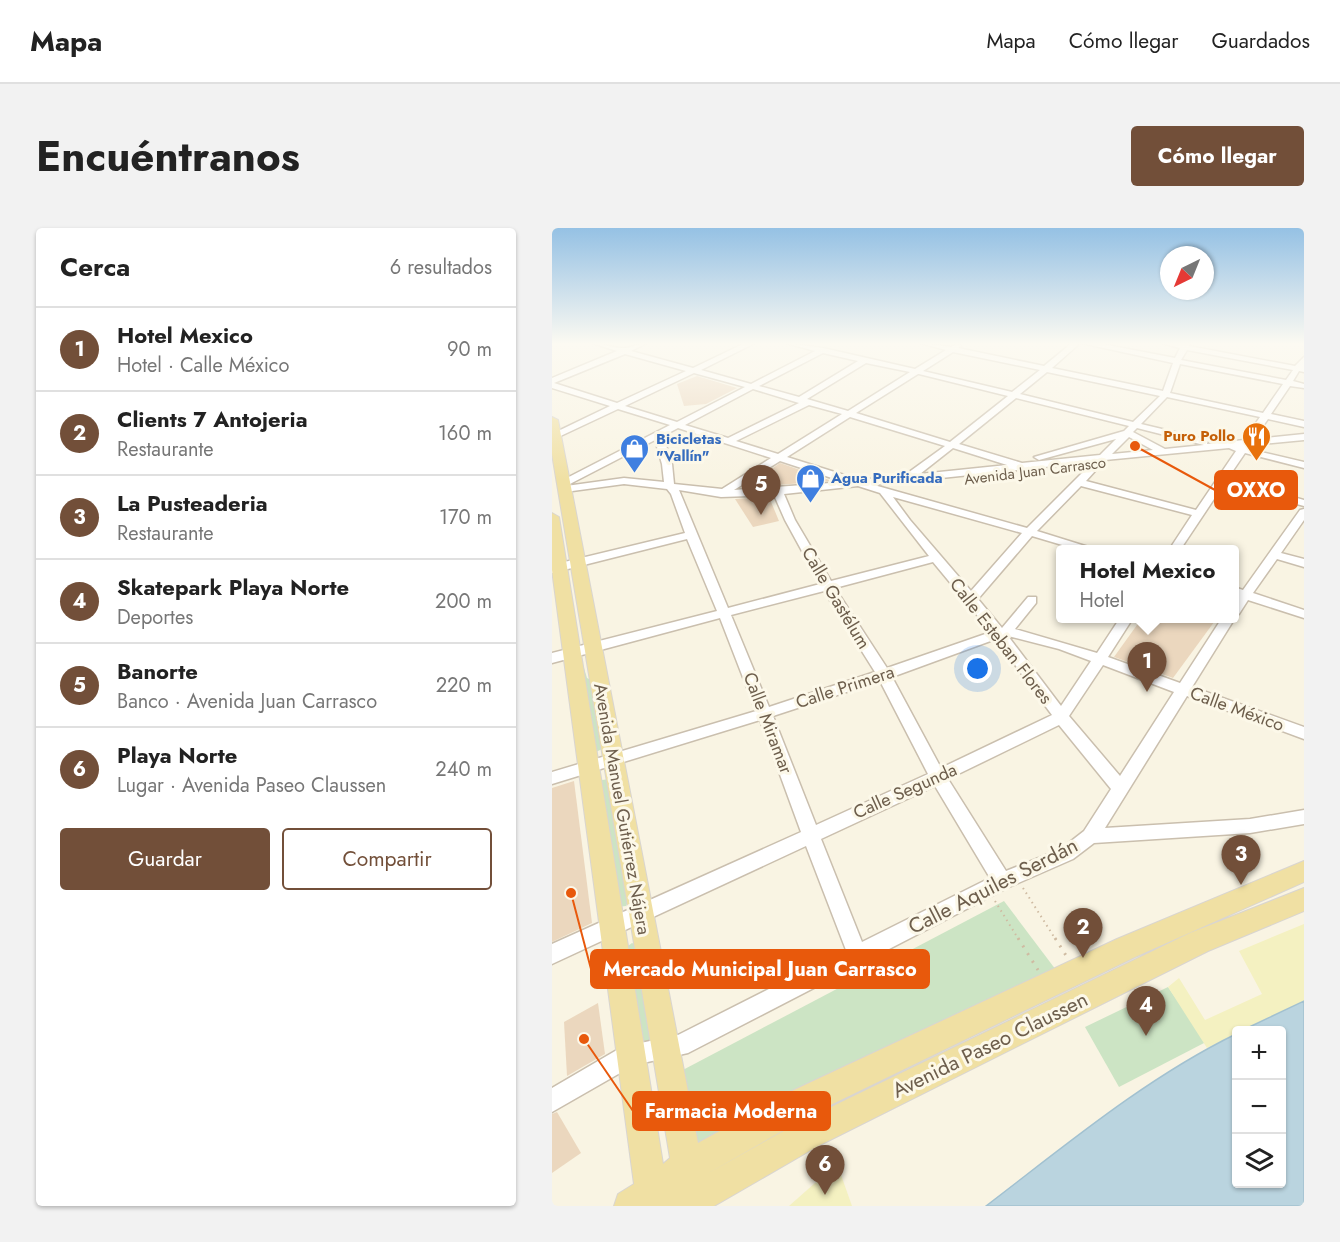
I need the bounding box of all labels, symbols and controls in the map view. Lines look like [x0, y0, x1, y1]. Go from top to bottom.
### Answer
text: Mapa [30, 21, 102, 62]
text: Mapa [986, 26, 1036, 56]
text: Cómo llegar [1069, 26, 1178, 56]
text: Guardados [1211, 26, 1310, 56]
text: Encuéntranos [36, 126, 300, 187]
button: Cómo llegar [1131, 126, 1304, 186]
north arrow [1160, 246, 1214, 300]
text: Cerca [60, 248, 130, 286]
text: 6 resultados [390, 253, 492, 282]
text: Hotel Mexico [117, 319, 253, 351]
text: 1 [74, 335, 85, 364]
text: 90 m [447, 335, 492, 364]
text: Hotel · Calle México [117, 351, 289, 380]
text: Clients 7 Antojeria [117, 403, 308, 435]
text: 2 [73, 419, 86, 448]
text: 160 m [438, 419, 492, 448]
restaurant icon: Puro Pollo [1240, 420, 1272, 462]
place label: Puro Pollo [1163, 425, 1235, 447]
place label: Bicicletas "Vallín" [656, 428, 722, 467]
shop icon: Bicicletas "Vallín" [619, 432, 651, 474]
text: Restaurante [117, 435, 214, 464]
street label: Avenida Juan Carrasco [963, 451, 1107, 491]
shop icon: Agua Purificada [794, 462, 826, 504]
pin: 5 [742, 466, 780, 515]
place label: Agua Purificada [830, 467, 943, 489]
callout: OXXO [1215, 471, 1297, 509]
text: OXXO [1227, 476, 1285, 505]
text: La Pusteaderia [117, 487, 268, 519]
text: 3 [73, 503, 86, 532]
text: 170 m [439, 503, 492, 532]
text: Restaurante [117, 519, 214, 548]
street label: Calle Gastélum [795, 542, 877, 654]
popup [1056, 545, 1239, 623]
text: Hotel Mexico [1080, 554, 1215, 586]
text: Skatepark Playa Norte [117, 571, 349, 603]
street label: Calle Esteban Flores [943, 572, 1059, 710]
text: Hotel [1080, 586, 1124, 615]
text: 4 [73, 587, 86, 616]
text: 200 m [435, 587, 492, 616]
text: Deportes [117, 603, 193, 632]
pin: 1 [1128, 642, 1166, 692]
your location [963, 654, 992, 683]
text: Banorte [117, 655, 198, 687]
street label: Calle Primera [792, 659, 898, 715]
street label: Calle Miramar [737, 668, 800, 778]
text: 5 [73, 671, 86, 700]
text: 220 m [436, 671, 492, 700]
street label: Calle México [1186, 680, 1288, 738]
street label: Avenida Manuel Gutiérrez Nájera [587, 681, 657, 937]
text: Banco · Avenida Juan Carrasco [117, 687, 377, 716]
text: Playa Norte [117, 739, 237, 771]
text: 6 [73, 755, 86, 784]
text: 240 m [435, 755, 492, 784]
street label: Calle Segunda [849, 757, 961, 825]
text: Lugar · Avenida Paseo Claussen [117, 771, 386, 800]
button: Guardar [60, 828, 270, 890]
button: Compartir [282, 828, 492, 890]
street label: Calle Aquiles Serdán [903, 830, 1083, 942]
pin: 3 [1222, 836, 1260, 885]
pin: 2 [1064, 908, 1102, 958]
callout: Mercado Municipal Juan Carrasco [591, 950, 929, 988]
text: Mercado Municipal Juan Carrasco [603, 955, 917, 984]
street label: Avenida Paseo Claussen [887, 984, 1093, 1106]
pin: 4 [1126, 986, 1166, 1036]
map controls [1232, 1026, 1286, 1188]
button: + [1232, 1026, 1286, 1080]
button: − [1232, 1080, 1286, 1134]
callout: Farmacia Moderna [633, 1092, 830, 1130]
text: Farmacia Moderna [645, 1097, 817, 1126]
button: layers [1232, 1134, 1286, 1188]
pin: 6 [806, 1146, 844, 1195]

